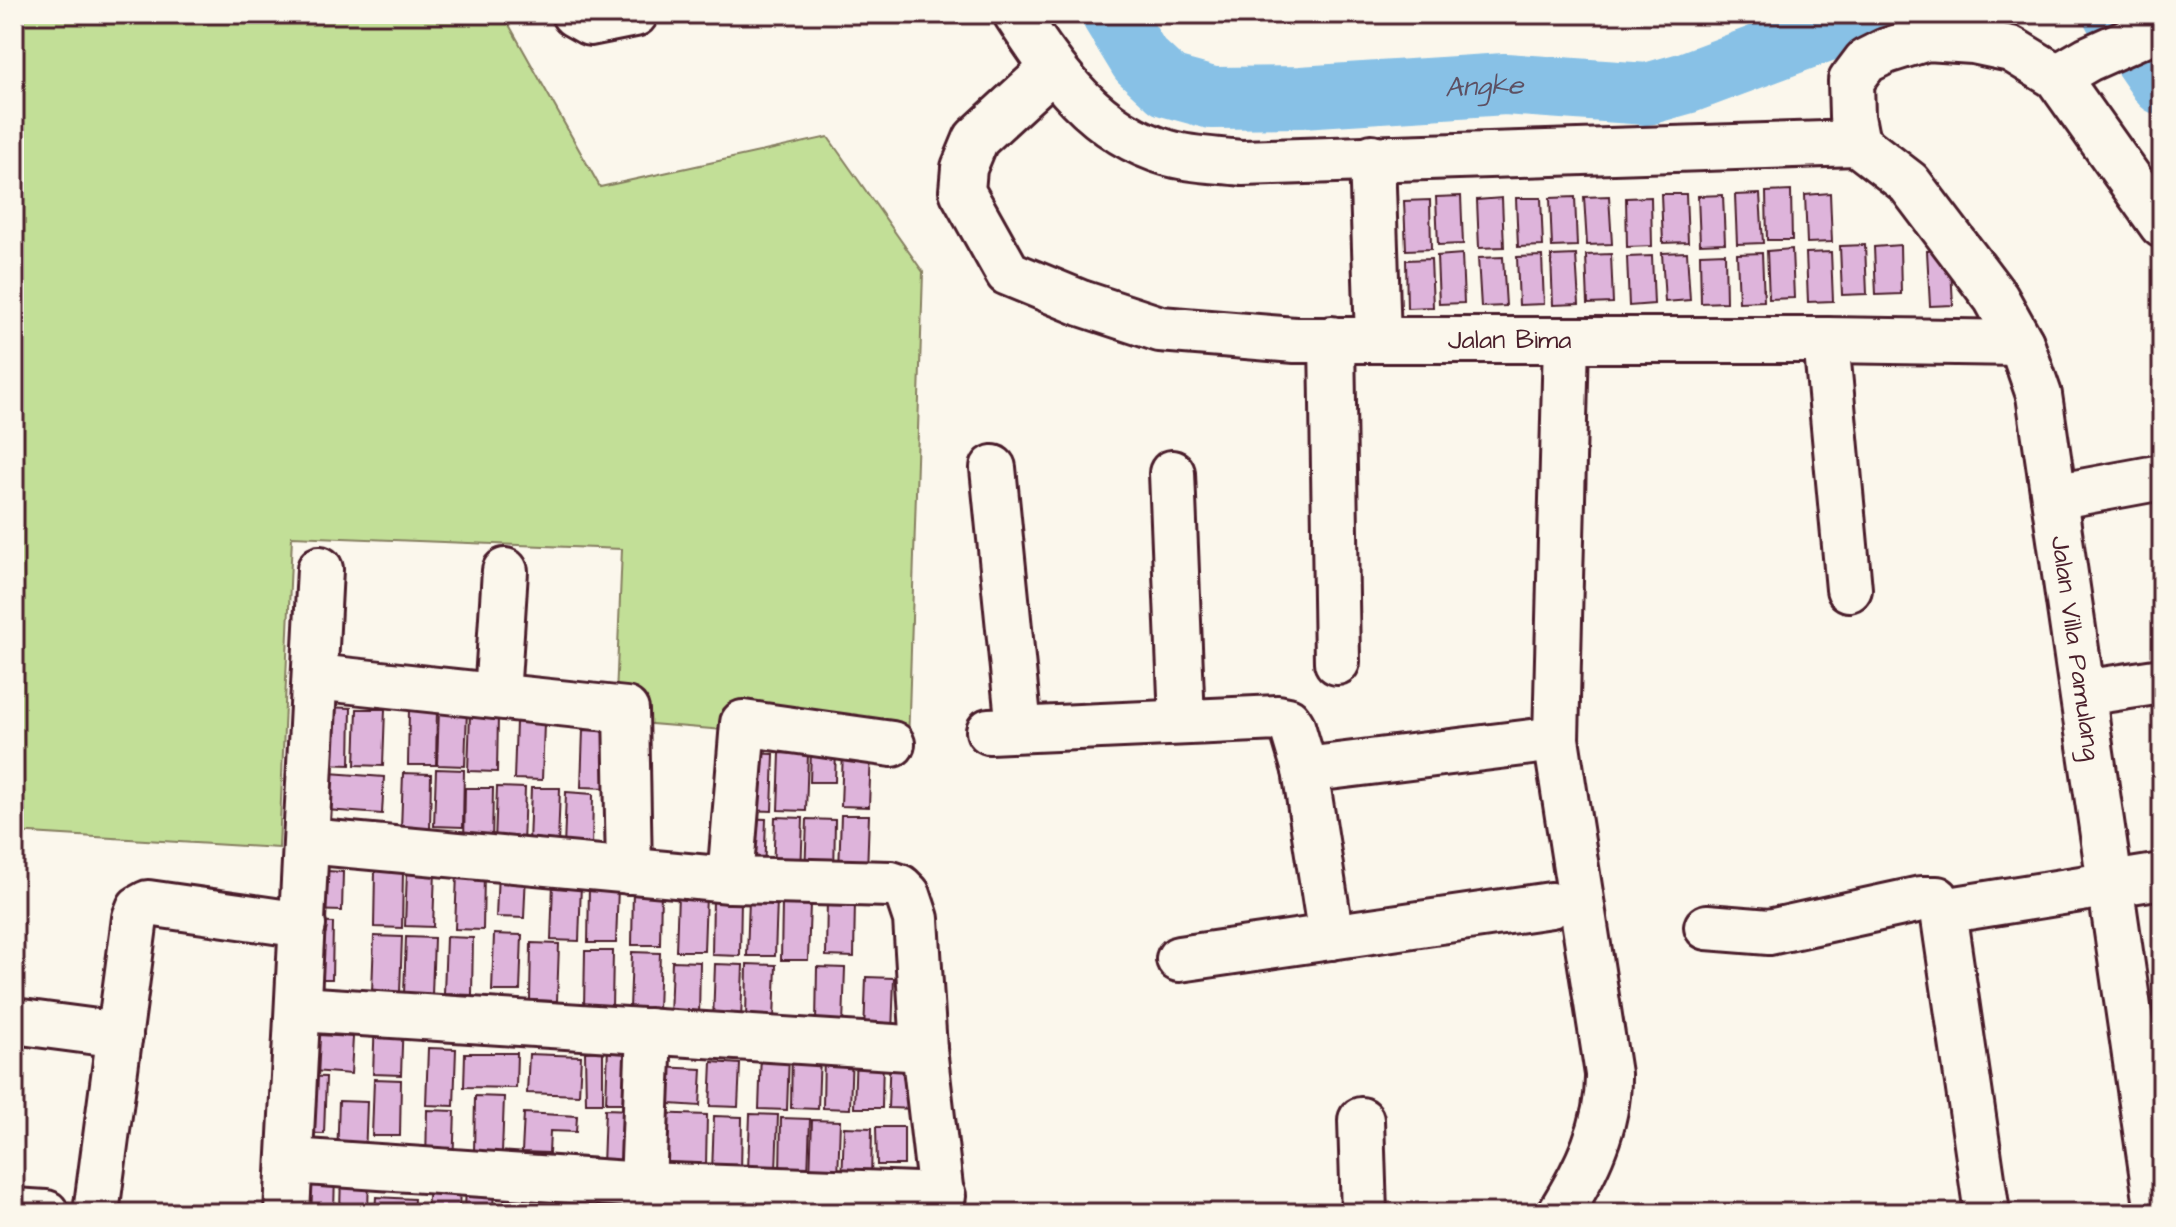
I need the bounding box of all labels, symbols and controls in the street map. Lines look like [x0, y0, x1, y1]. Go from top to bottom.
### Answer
water label: Angke [1443, 64, 1526, 107]
street label: Jalan Bima [1448, 322, 1571, 358]
street label: Jalan Villa Pamulang [2042, 533, 2110, 763]

